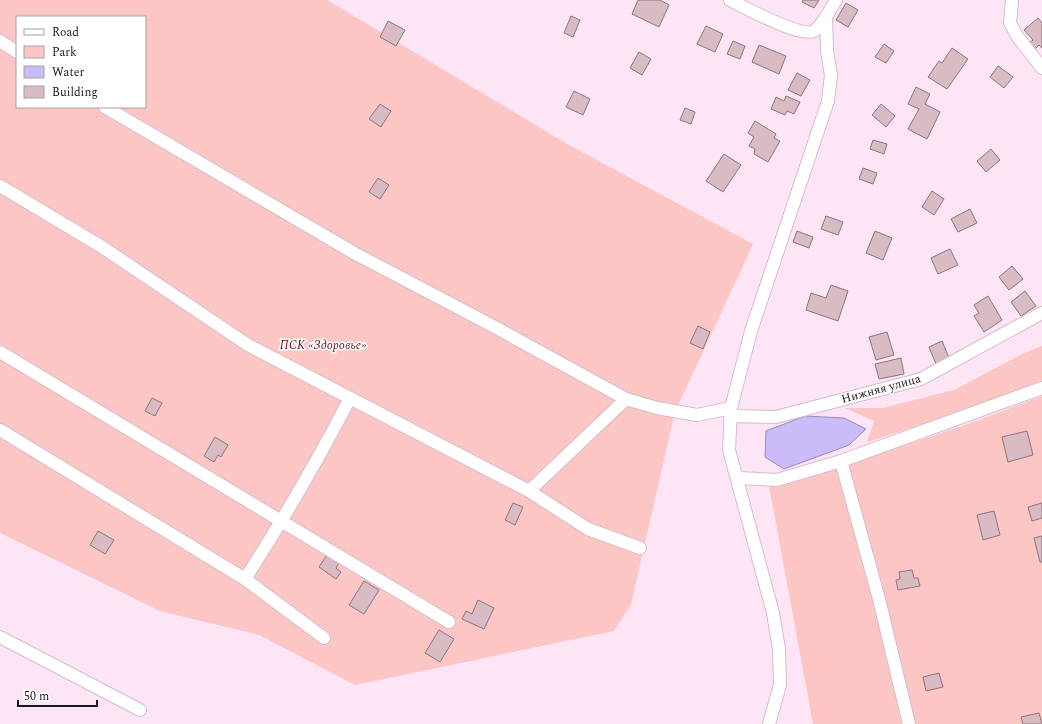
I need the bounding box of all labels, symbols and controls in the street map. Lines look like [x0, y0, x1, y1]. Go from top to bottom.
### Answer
legend [16, 16, 146, 108]
text: Road [52, 23, 79, 42]
text: Park [52, 43, 77, 62]
text: Water [52, 63, 84, 82]
text: Building [52, 83, 98, 102]
park label: ПСК «Здоровье» [280, 336, 366, 355]
street label: Нижняя улица [839, 369, 923, 409]
scale bar [18, 682, 97, 708]
text: 50 m [24, 687, 49, 706]

